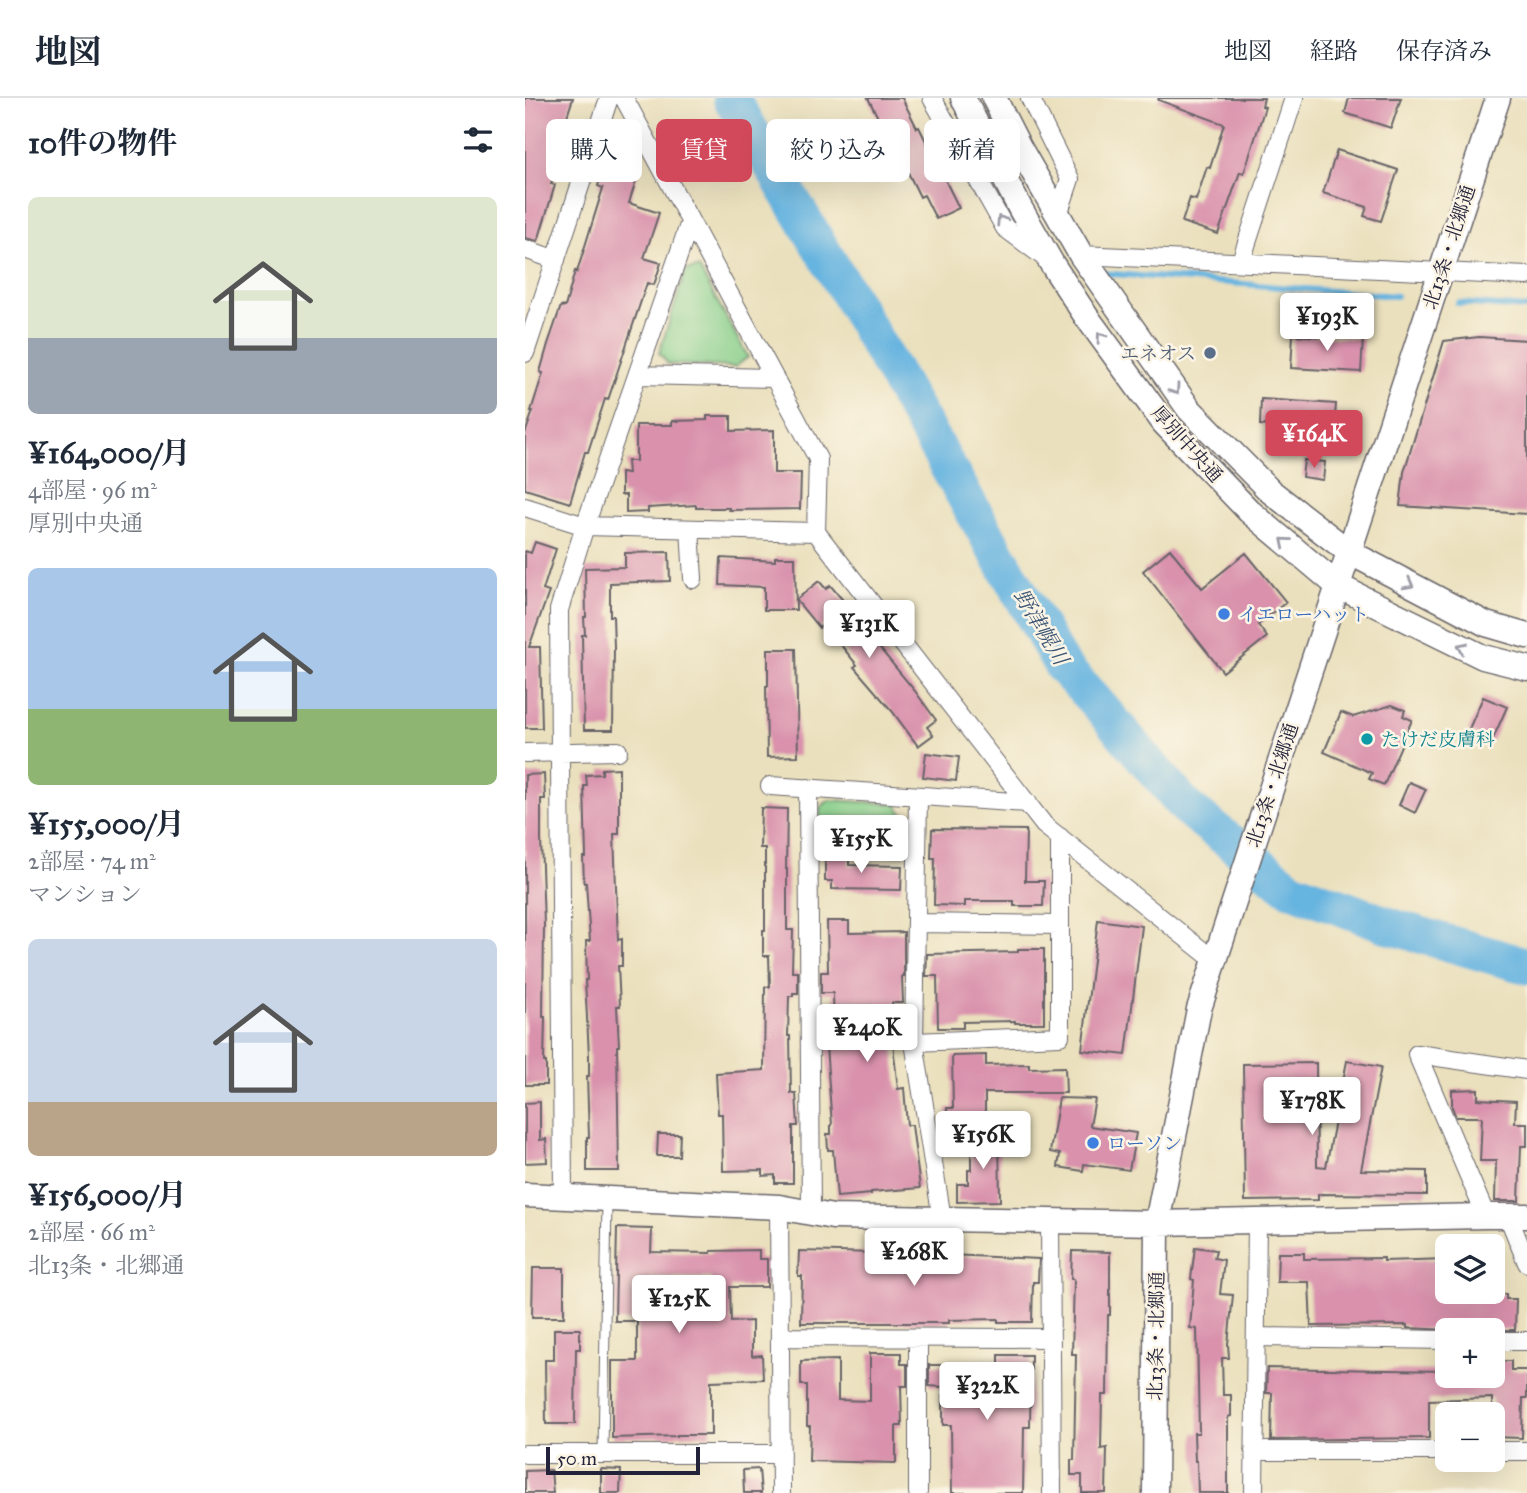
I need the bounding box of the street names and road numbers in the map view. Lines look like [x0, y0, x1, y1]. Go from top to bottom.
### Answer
street label: 北13条・北郷通 [1418, 182, 1480, 312]
street label: 厚別中央通 [1147, 401, 1227, 487]
street label: 北13条・北郷通 [1241, 720, 1303, 850]
street label: 北13条・北郷通 [1143, 1271, 1169, 1401]

